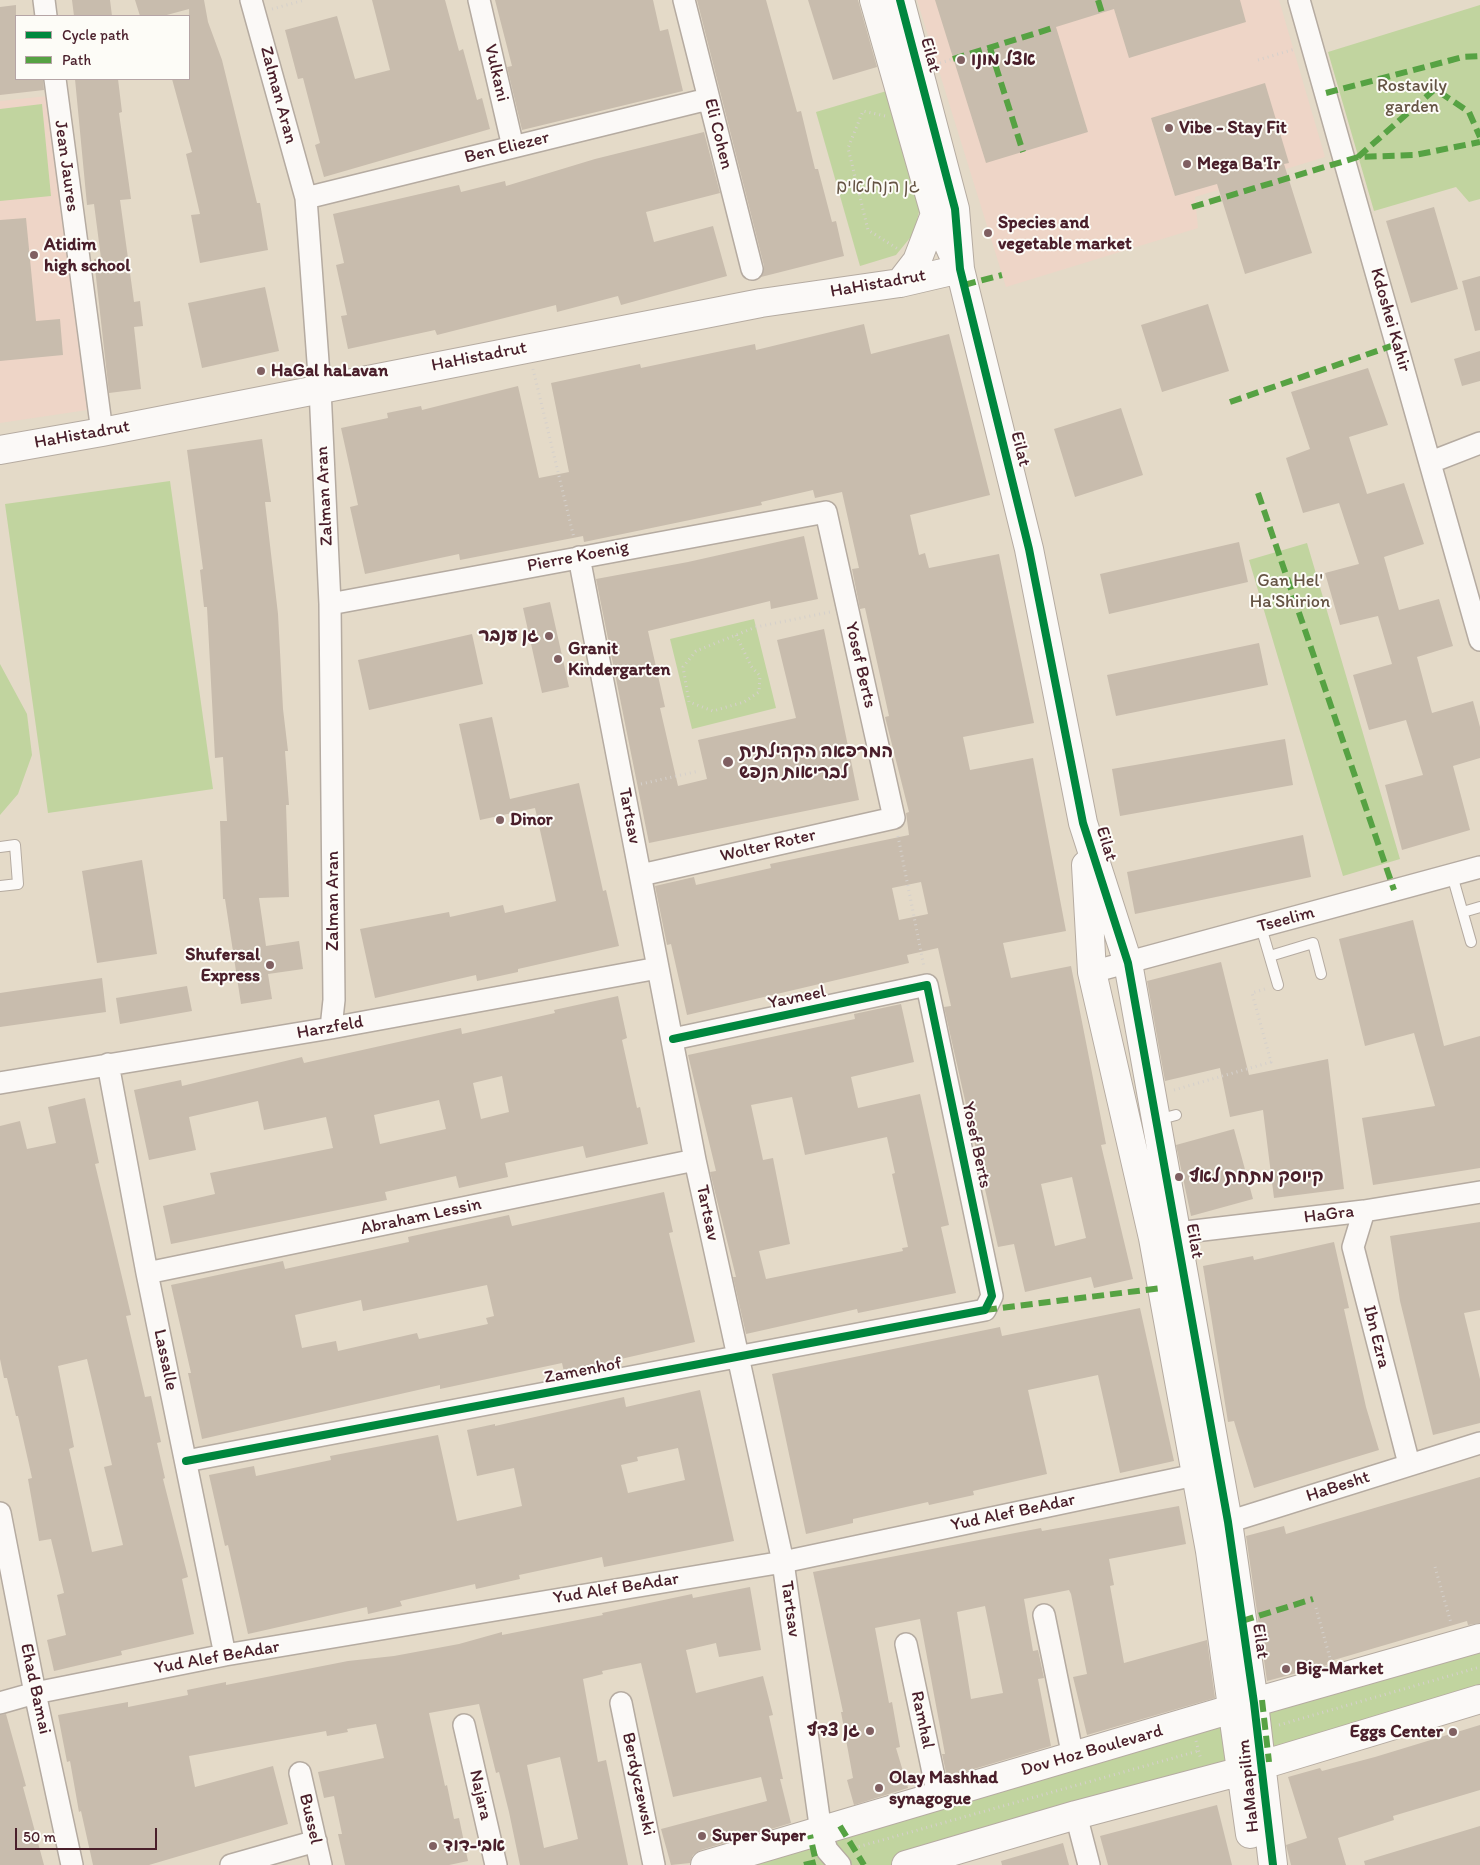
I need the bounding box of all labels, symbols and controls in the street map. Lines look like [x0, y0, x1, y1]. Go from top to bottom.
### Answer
legend [15, 15, 190, 80]
text: Cycle path [62, 26, 129, 44]
street label: Eilat [915, 35, 945, 75]
street label: Vulkani [479, 42, 513, 104]
street label: Zalman Aran [255, 44, 301, 146]
place label: אצל מונו [971, 49, 1035, 71]
text: Path [62, 51, 91, 69]
marker: אצל מונו [955, 54, 967, 66]
park label: Rostavily garden [1377, 75, 1447, 118]
street label: Eli Cohen [699, 96, 737, 172]
place label: Vibe - Stay Fit [1179, 117, 1287, 139]
street label: Jean Jaures [49, 119, 83, 213]
marker: Vibe - Stay Fit [1163, 122, 1175, 134]
street label: Ben Eliezer [462, 127, 552, 169]
place label: Mega Ba'Ir [1197, 153, 1280, 175]
marker: Mega Ba'Ir [1181, 158, 1193, 170]
park label: גן הנחלאים [836, 176, 920, 198]
place label: Species and vegetable market [998, 212, 1132, 254]
marker: Species and vegetable market [982, 227, 994, 239]
place label: Atidim high school [44, 234, 130, 276]
marker: Atidim high school [28, 249, 40, 261]
street label: HaHistadrut [829, 265, 927, 303]
street label: Kdoshei Kahir [1365, 265, 1415, 375]
street label: HaHistadrut [430, 337, 528, 377]
place label: HaGal haLavan [271, 360, 388, 382]
marker: HaGal haLavan [255, 365, 267, 377]
street label: HaHistadrut [33, 416, 131, 454]
street label: Eilat [1005, 429, 1035, 469]
street label: Zalman Aran [312, 446, 338, 546]
street label: Pierre Koenig [525, 537, 631, 577]
park label: Gan Hel' Ha'Shirion [1250, 570, 1330, 612]
street label: Yosef Berts [840, 620, 880, 710]
place label: גן ענבר [478, 625, 539, 647]
marker: גן ענבר [543, 630, 555, 642]
place label: Granit Kindergarten [568, 638, 670, 681]
marker: Granit Kindergarten [552, 653, 564, 665]
place label: המרפאה הקהילתית לבריאות הנפש [739, 741, 893, 784]
marker: המרפאה הקהילתית לבריאות הנפש [721, 755, 735, 769]
street label: Tartsav [613, 786, 645, 846]
place label: Dinor [510, 809, 553, 831]
marker: Dinor [494, 814, 506, 826]
street label: Eilat [1091, 824, 1121, 864]
street label: Wolter Roter [718, 825, 818, 867]
street label: Zalman Aran [322, 851, 344, 951]
street label: Tseelim [1255, 902, 1317, 938]
place label: Shufersal Express [185, 944, 260, 986]
marker: Shufersal Express [264, 959, 276, 971]
street label: Yavneel [766, 981, 828, 1015]
street label: Harzfeld [295, 1012, 365, 1044]
street label: Yosef Berts [956, 1100, 996, 1190]
place label: קיוסק מתחת לאף [1189, 1166, 1324, 1188]
marker: קיוסק מתחת לאף [1173, 1171, 1185, 1183]
street label: Tartsav [691, 1183, 723, 1243]
street label: Abraham Lessin [359, 1194, 483, 1240]
street label: HaGra [1303, 1201, 1355, 1229]
street label: Eilat [1180, 1222, 1208, 1260]
street label: Ibn Ezra [1358, 1303, 1394, 1371]
street label: Lassalle [148, 1327, 182, 1393]
street label: Zamenhof [542, 1353, 624, 1389]
street label: HaBesht [1303, 1467, 1373, 1507]
street label: Yud Alef BeAdar [949, 1489, 1077, 1537]
street label: Yud Alef BeAdar [552, 1568, 680, 1610]
street label: Tartsav [775, 1579, 805, 1639]
street label: Eilat [1247, 1622, 1273, 1660]
street label: Yud Alef BeAdar [153, 1636, 281, 1680]
street label: Ehad Bamai [15, 1642, 55, 1736]
place label: Big-Market [1296, 1658, 1384, 1680]
marker: Big-Market [1280, 1663, 1292, 1675]
street label: Ramhal [905, 1689, 939, 1751]
place label: גן צדף [807, 1720, 860, 1742]
street label: Dov Hoz Boulevard [1019, 1720, 1165, 1782]
place label: Eggs Center [1350, 1721, 1443, 1743]
marker: גן צדף [864, 1725, 876, 1737]
marker: Eggs Center [1447, 1726, 1459, 1738]
street label: Berdyczewski [617, 1731, 659, 1837]
street label: HaMaapilim [1233, 1738, 1265, 1834]
place label: Olay Mashhad synagogue [889, 1767, 998, 1810]
street label: Najara [464, 1768, 496, 1822]
marker: Olay Mashhad synagogue [873, 1782, 885, 1794]
street label: Bussel [294, 1792, 326, 1846]
scale bar [18, 1818, 160, 1850]
place label: Super Super [712, 1825, 806, 1847]
text: 50 m [23, 1828, 56, 1846]
marker: Super Super [696, 1830, 708, 1842]
place label: אבי-דוד [443, 1835, 505, 1857]
marker: אבי-דוד [427, 1840, 439, 1852]

